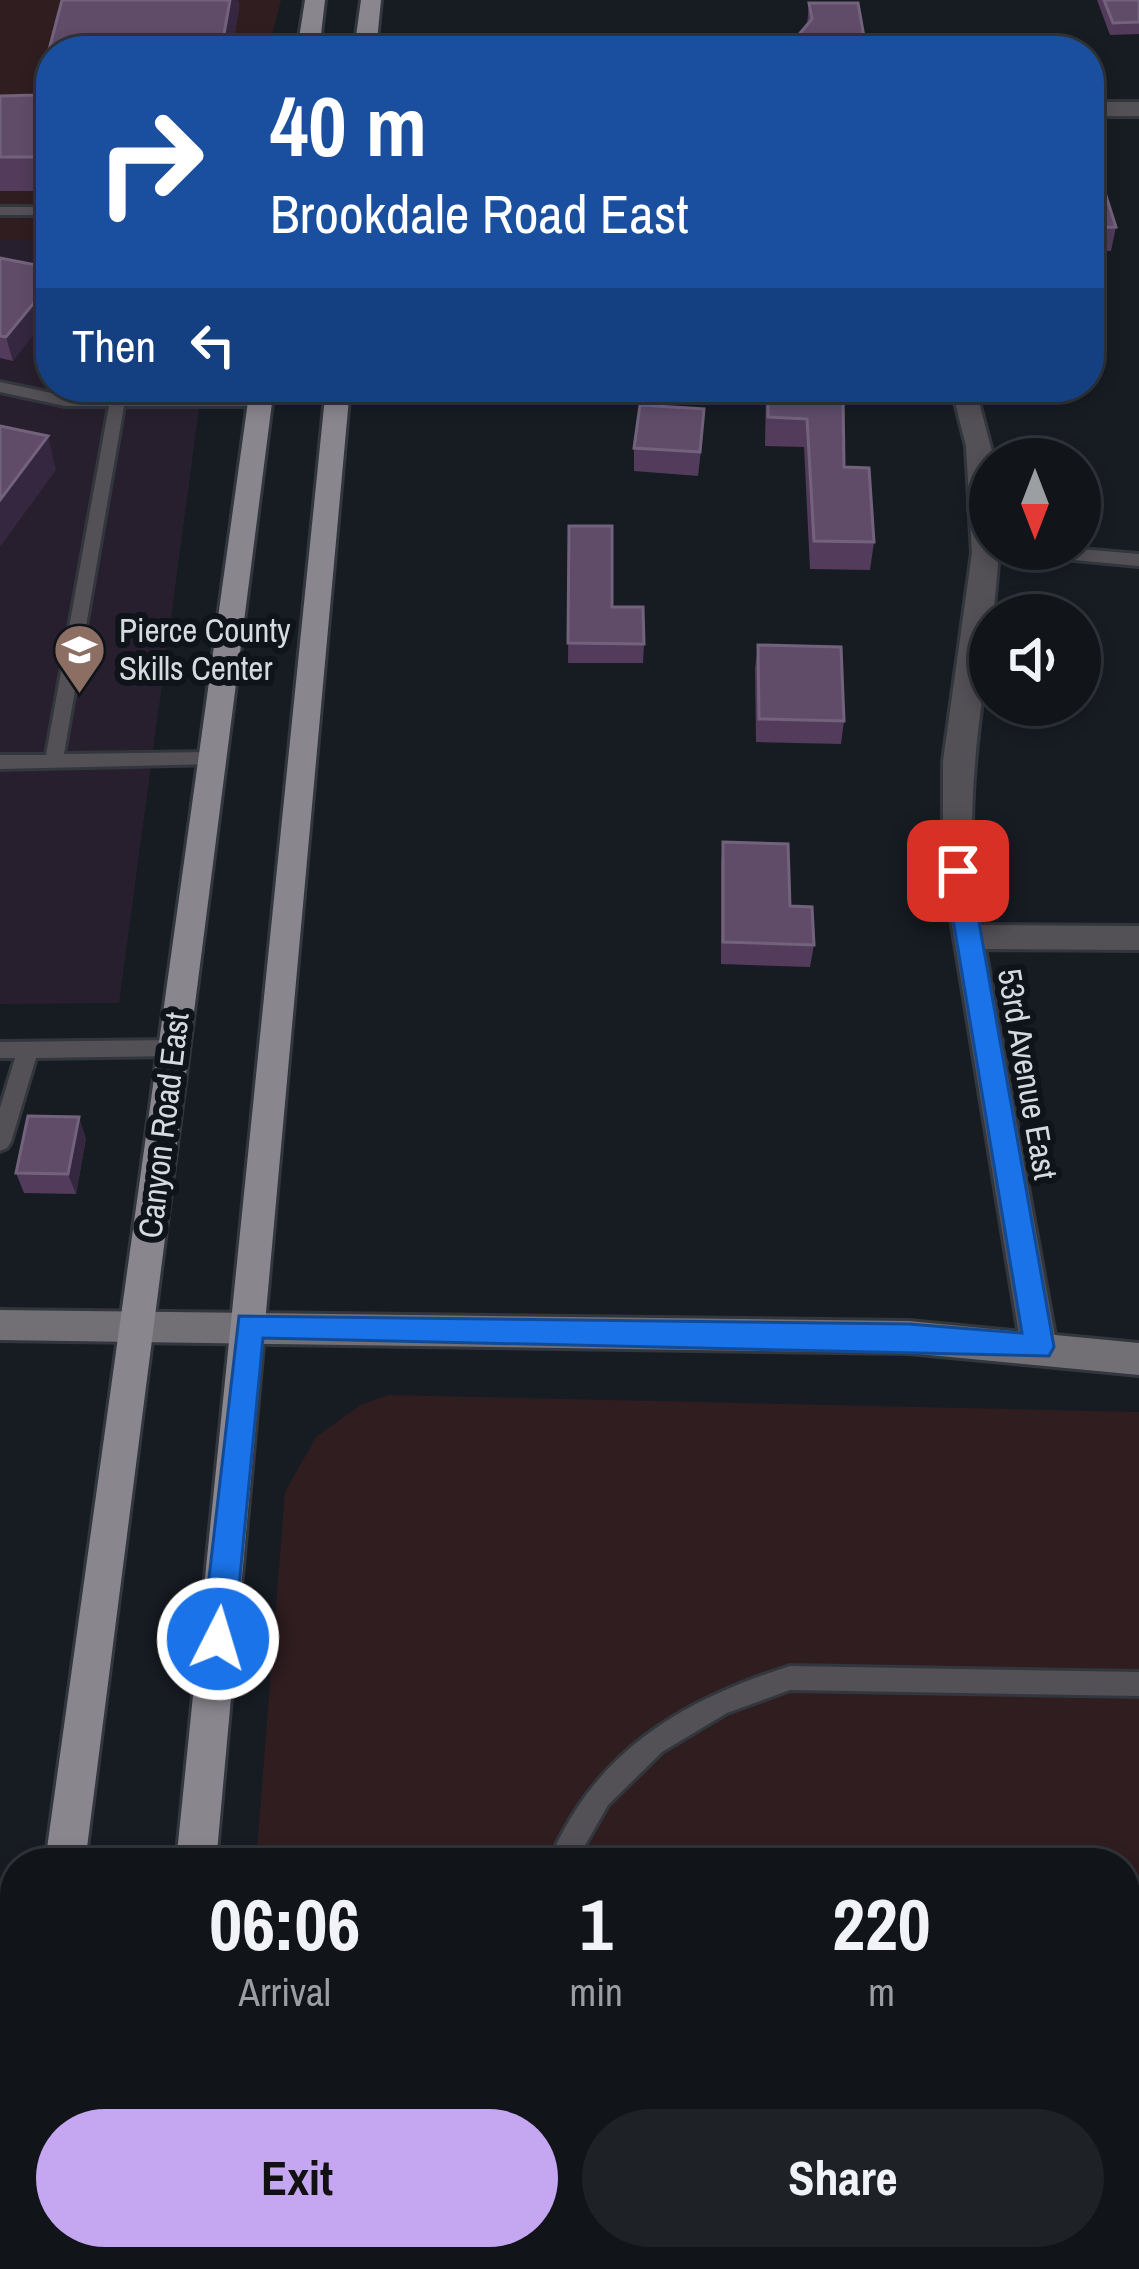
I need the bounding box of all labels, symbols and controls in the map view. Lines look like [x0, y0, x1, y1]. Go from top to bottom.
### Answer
text: 40 m [270, 69, 427, 182]
icon: right [72, 84, 228, 240]
text: Brookdale Road East [270, 177, 688, 250]
icon: left [180, 312, 246, 378]
text: Then [72, 315, 156, 376]
north arrow [969, 438, 1101, 570]
map controls [969, 438, 1101, 726]
button: sound [969, 594, 1101, 726]
place label: Pierce County Skills Center [119, 608, 291, 690]
school or university icon: Pierce County Skills Center [52, 621, 108, 695]
pin [907, 820, 1009, 922]
icon: arrive [925, 838, 991, 904]
street label: 53rd Avenue East [988, 965, 1068, 1183]
street label: Canyon Road East [127, 1010, 199, 1240]
position arrow [155, 1576, 281, 1702]
text: 06:06 [209, 1875, 360, 1972]
text: 1 [580, 1875, 613, 1972]
text: 220 [832, 1875, 931, 1972]
text: Arrival [239, 1966, 331, 2018]
text: min [570, 1966, 623, 2018]
text: m [868, 1966, 895, 2018]
button: Exit [36, 2109, 558, 2247]
button: Share [582, 2109, 1104, 2247]

